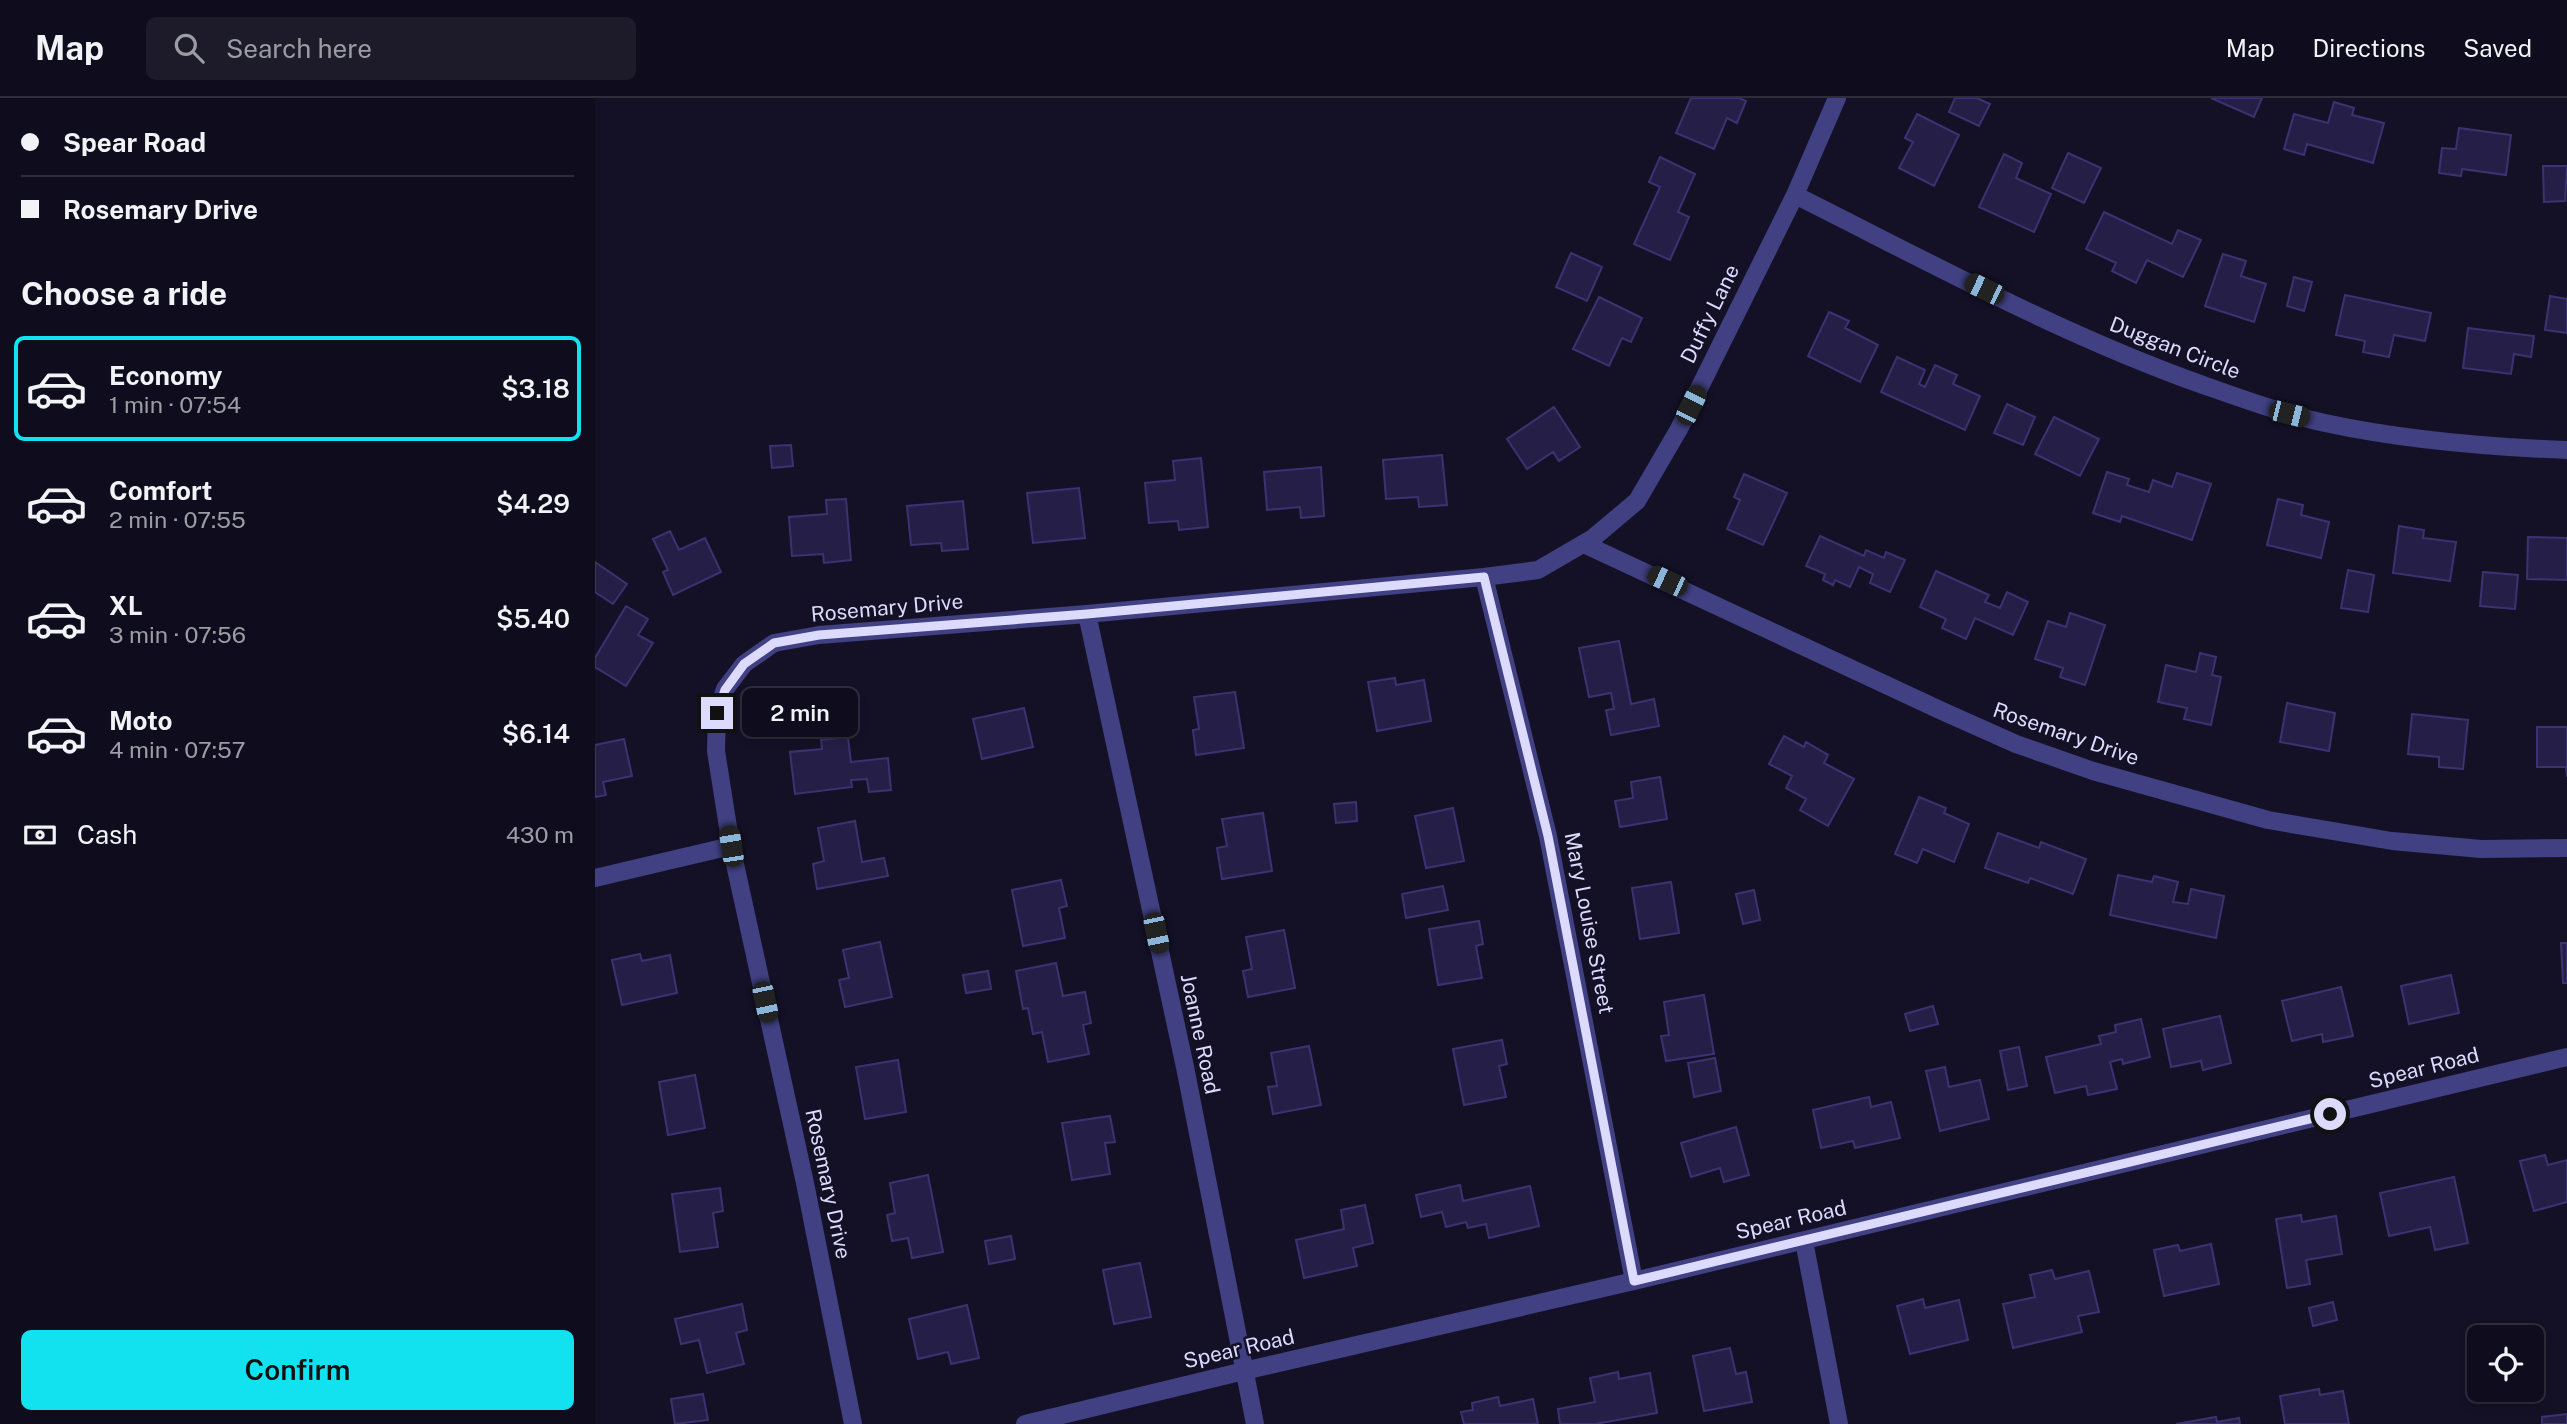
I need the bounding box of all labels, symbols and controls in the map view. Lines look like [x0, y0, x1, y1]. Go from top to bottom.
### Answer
search box [146, 17, 636, 80]
text: Map [35, 29, 104, 67]
icon: search [170, 29, 208, 67]
text: Search here [226, 33, 372, 64]
text: Map [2226, 34, 2275, 62]
text: Directions [2313, 34, 2425, 62]
text: Saved [2463, 34, 2532, 62]
text: Spear Road [63, 127, 206, 158]
text: Rosemary Drive [63, 194, 258, 225]
street label: Duffy Lane [1675, 260, 1744, 367]
car [1961, 270, 2008, 308]
text: Choose a ride [21, 275, 227, 312]
street label: Duggan Circle [2106, 311, 2244, 384]
icon: car [25, 357, 88, 420]
text: Economy [109, 360, 222, 391]
text: $3.18 [501, 373, 570, 404]
car [1673, 382, 1710, 428]
text: 1 min · 07:54 [109, 391, 241, 418]
car [2267, 399, 2312, 429]
icon: car [25, 472, 88, 535]
text: Comfort [109, 475, 212, 506]
text: $4.29 [496, 488, 570, 519]
text: 2 min · 07:55 [109, 506, 246, 533]
car [1644, 563, 1691, 599]
icon: car [25, 587, 88, 650]
street label: Rosemary Drive [810, 588, 964, 627]
text: XL [109, 590, 143, 621]
text: $5.40 [496, 603, 570, 634]
text: 3 min · 07:56 [109, 621, 246, 648]
callout: 2 min [741, 688, 857, 738]
route end [701, 697, 733, 729]
street label: Rosemary Drive [1990, 697, 2143, 770]
text: 2 min [770, 699, 830, 726]
icon: car [25, 702, 88, 765]
text: Moto [109, 705, 172, 736]
text: $6.14 [502, 718, 570, 749]
text: 4 min · 07:57 [109, 736, 246, 763]
icon: cash [21, 816, 59, 854]
text: Cash [77, 819, 137, 850]
text: 430 m [506, 821, 574, 848]
car [718, 824, 745, 868]
street label: Mary Louise Street [1560, 830, 1619, 1016]
car [1142, 910, 1171, 956]
street label: Joanne Road [1176, 971, 1225, 1096]
car [751, 979, 780, 1025]
street label: Spear Road [2366, 1042, 2482, 1093]
route start [2314, 1098, 2346, 1130]
street label: Rosemary Drive [800, 1106, 857, 1261]
street label: Spear Road [1733, 1195, 1849, 1244]
street label: Spear Road [1181, 1324, 1297, 1373]
map controls [2467, 1325, 2544, 1402]
button: locate [2467, 1325, 2544, 1402]
button: Confirm [21, 1330, 574, 1410]

